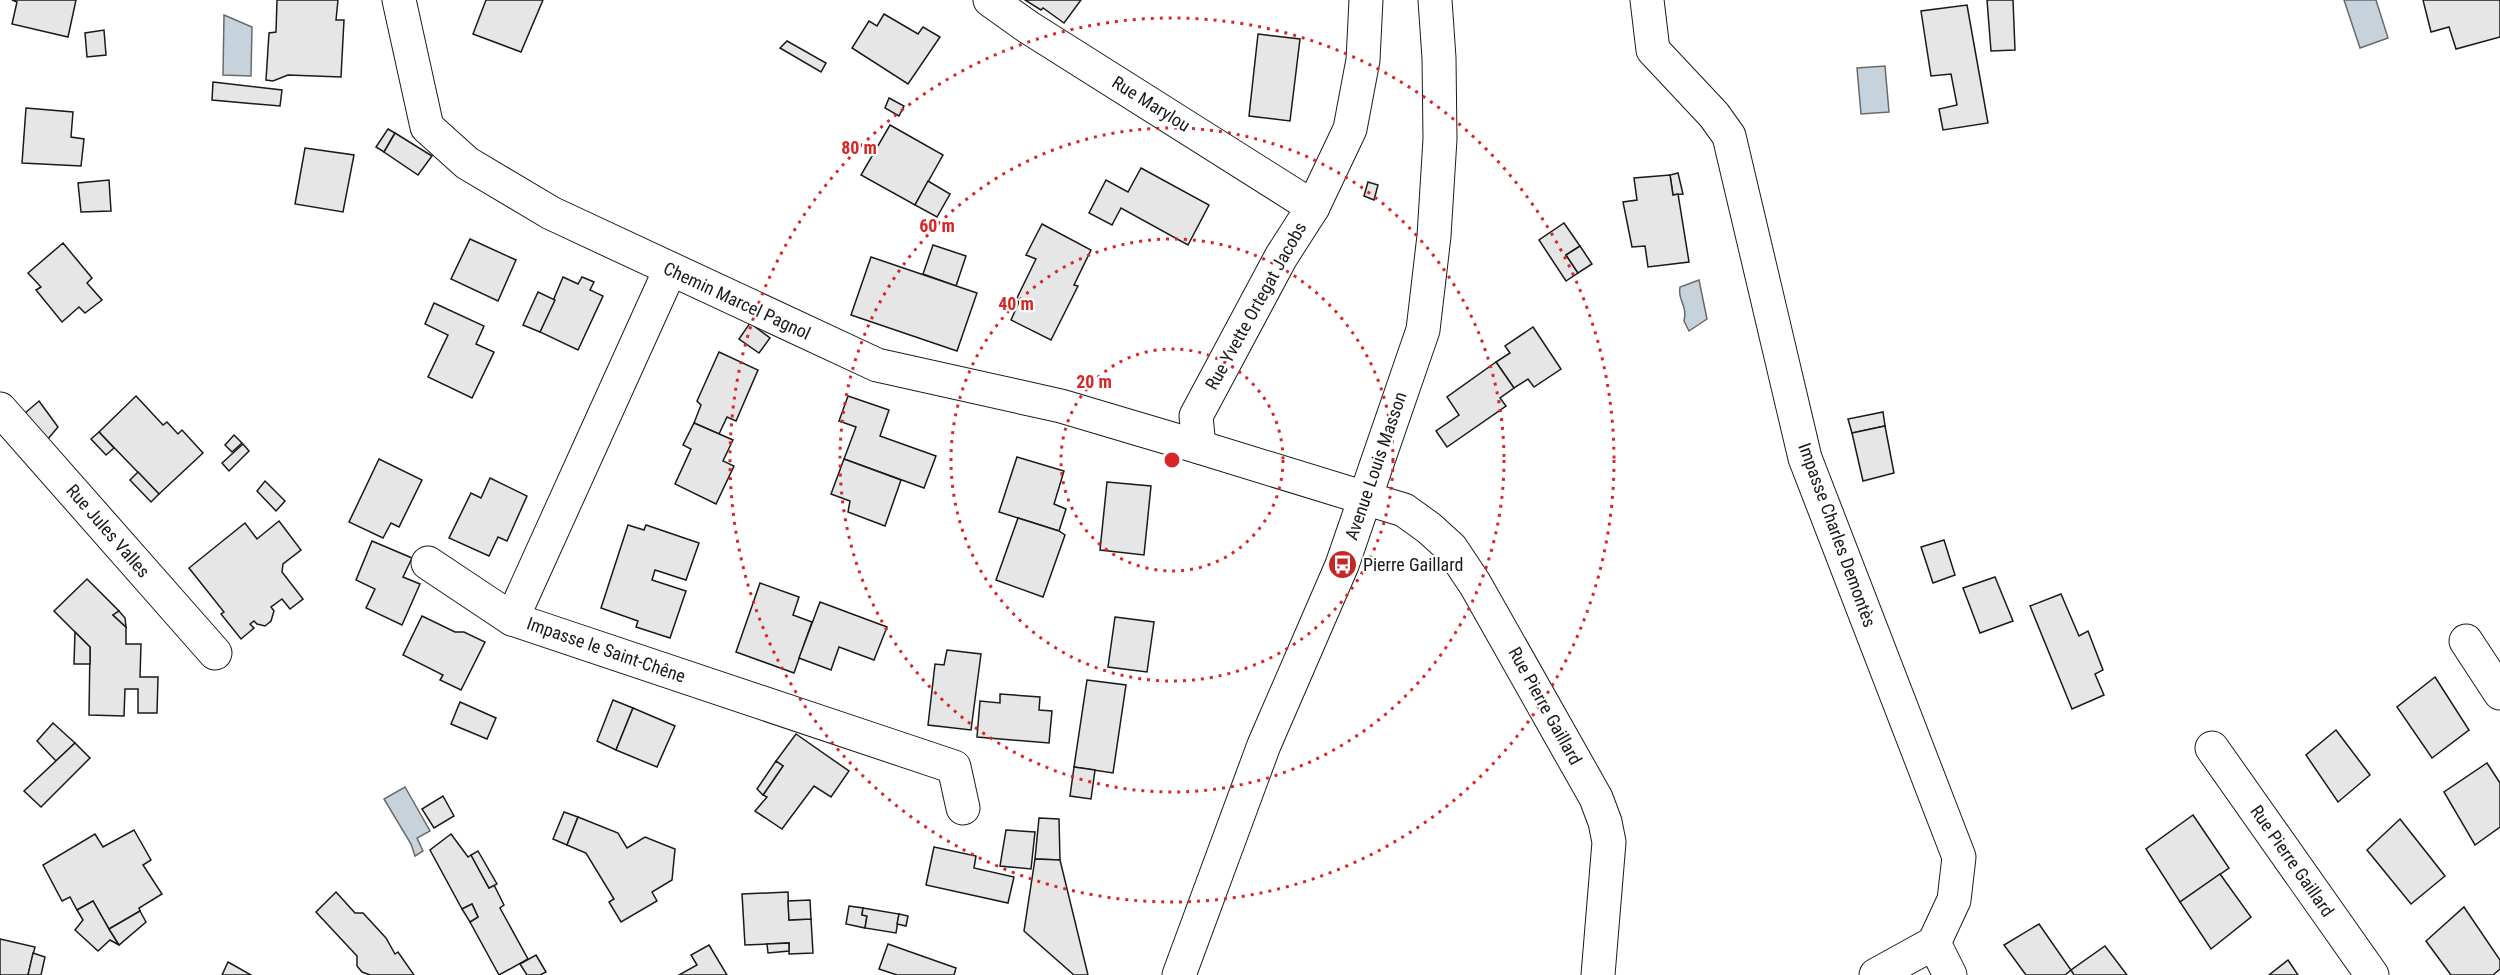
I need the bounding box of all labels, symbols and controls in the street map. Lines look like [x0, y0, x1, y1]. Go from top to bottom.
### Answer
street label: Rue Marylou [1108, 71, 1194, 136]
text: 80 m [841, 137, 877, 158]
text: 60 m [919, 215, 955, 236]
street label: Rue Yvette Ortegat Jacobs [1201, 218, 1310, 393]
street label: Chemin Marcel Pagnol [660, 257, 814, 344]
text: 40 m [998, 293, 1034, 314]
text: 20 m [1076, 371, 1112, 392]
street label: Avenue Louis Masson [1340, 389, 1411, 543]
street label: Impasse Charles Demontès [1794, 440, 1881, 630]
centre of rings [1162, 450, 1182, 470]
street label: Rue Jules Valles [62, 480, 154, 581]
bus stop icon: Pierre Gaillard [1326, 549, 1358, 581]
place label: Pierre Gaillard [1363, 554, 1463, 575]
street label: Impasse le Saint-Chêne [524, 613, 688, 687]
street label: Rue Pierre Gaillard [1504, 643, 1586, 768]
street label: Rue Pierre Gaillard [2246, 801, 2339, 920]

